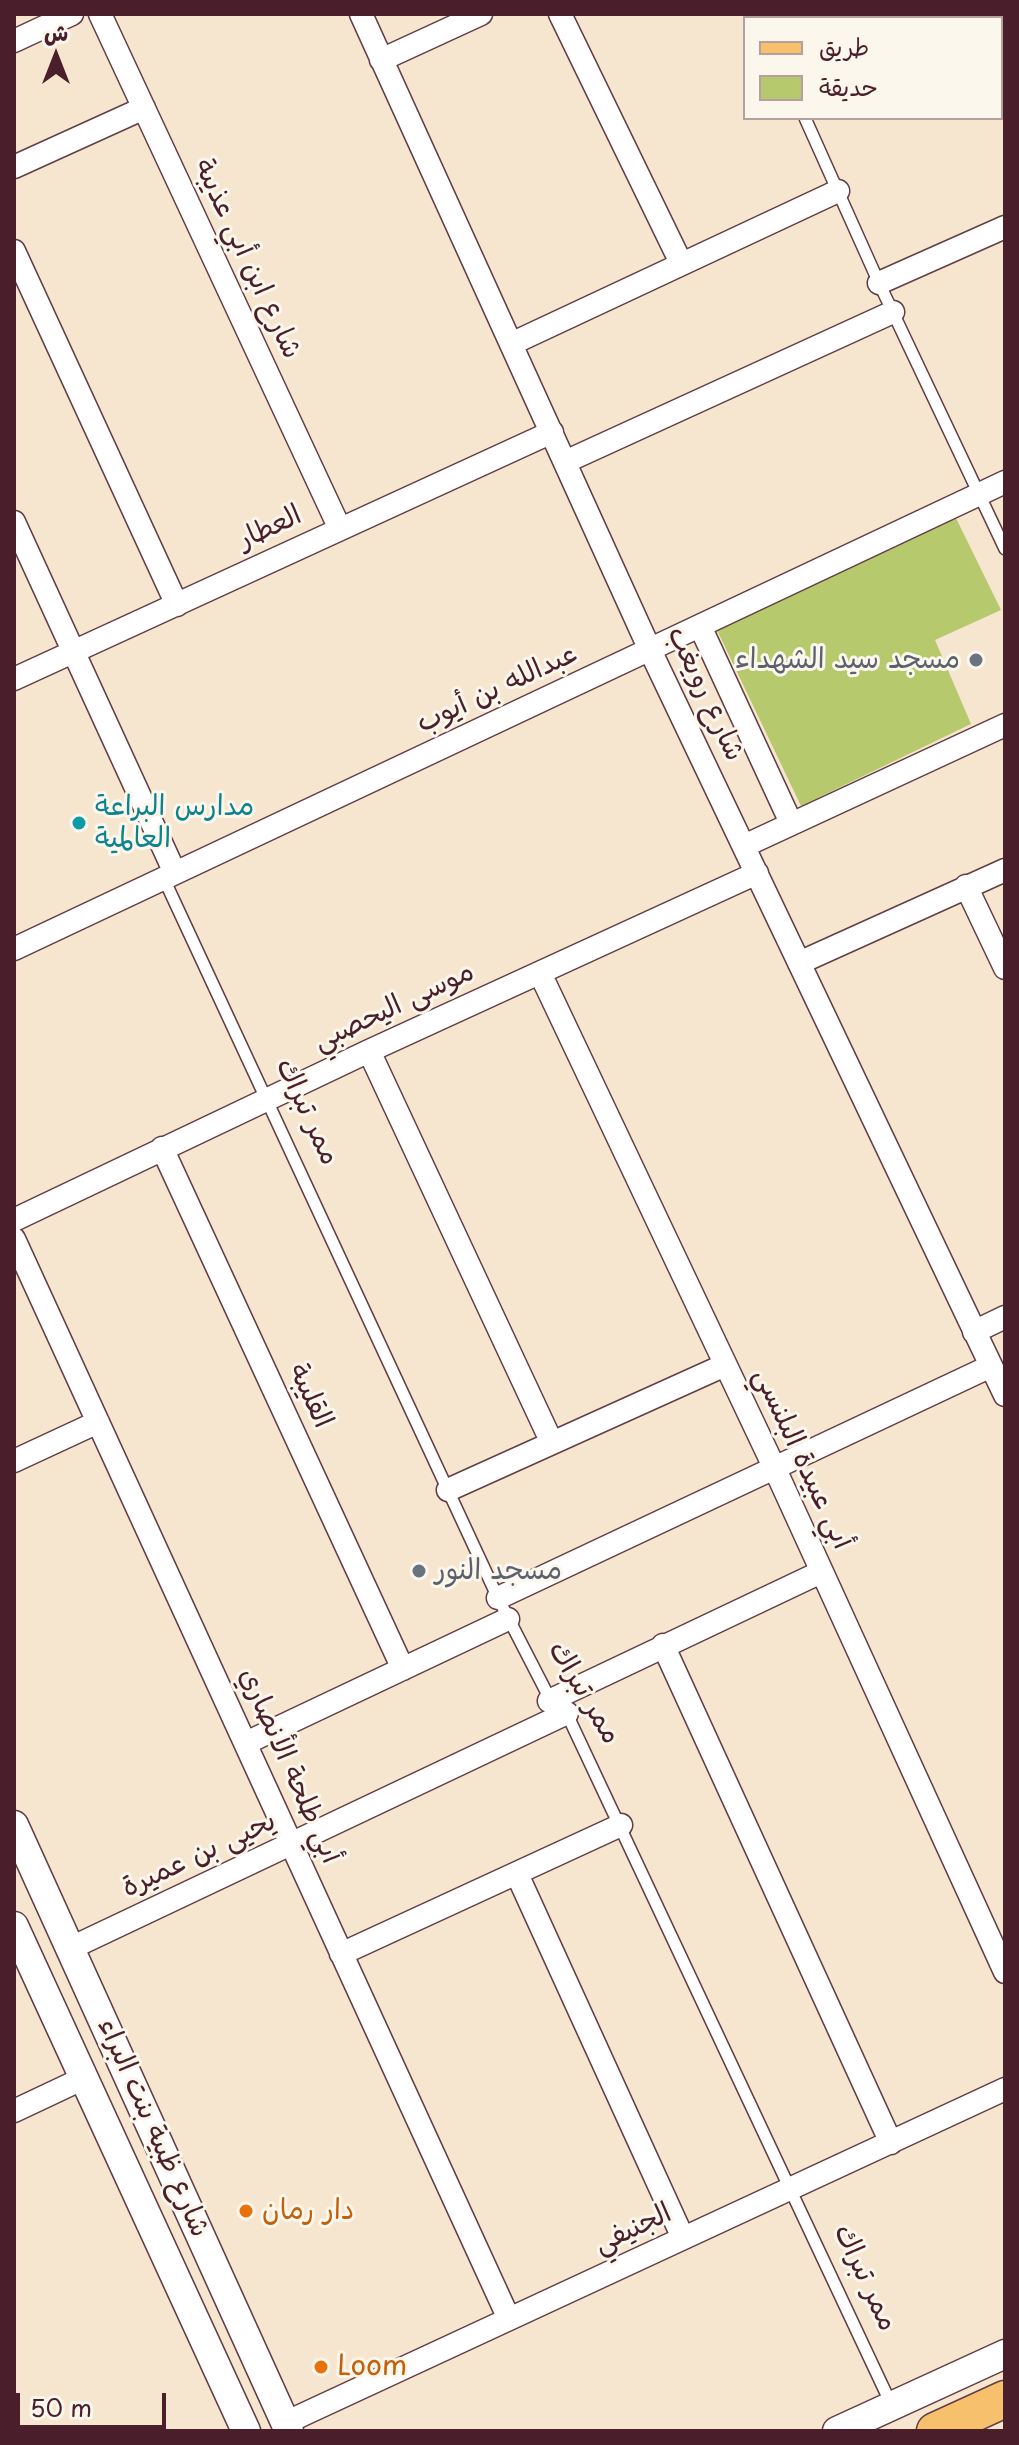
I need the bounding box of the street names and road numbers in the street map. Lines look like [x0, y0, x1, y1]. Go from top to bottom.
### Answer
street label: شارع ابن أبي عذيبة [186, 154, 308, 364]
street label: العطار [233, 499, 307, 557]
street label: شارع رويغب [659, 621, 751, 767]
street label: عبدالله بن أيوب [411, 637, 583, 741]
street label: موسى اليحصبي [308, 955, 480, 1059]
street label: ممر تبراك [268, 1053, 346, 1171]
street label: القليبة [281, 1358, 339, 1434]
street label: أبي عبيدة البلنسي [745, 1363, 859, 1555]
street label: ممر تبراك [540, 1636, 628, 1750]
street label: أبي طلحة الأنصاري [231, 1663, 347, 1869]
street label: يحيى بن عميرة [117, 1805, 281, 1905]
street label: شارع ظبية بنت البراء [90, 2014, 216, 2242]
street label: الجنيفي [589, 2197, 677, 2261]
street label: ممر تبراك [826, 2219, 904, 2337]

